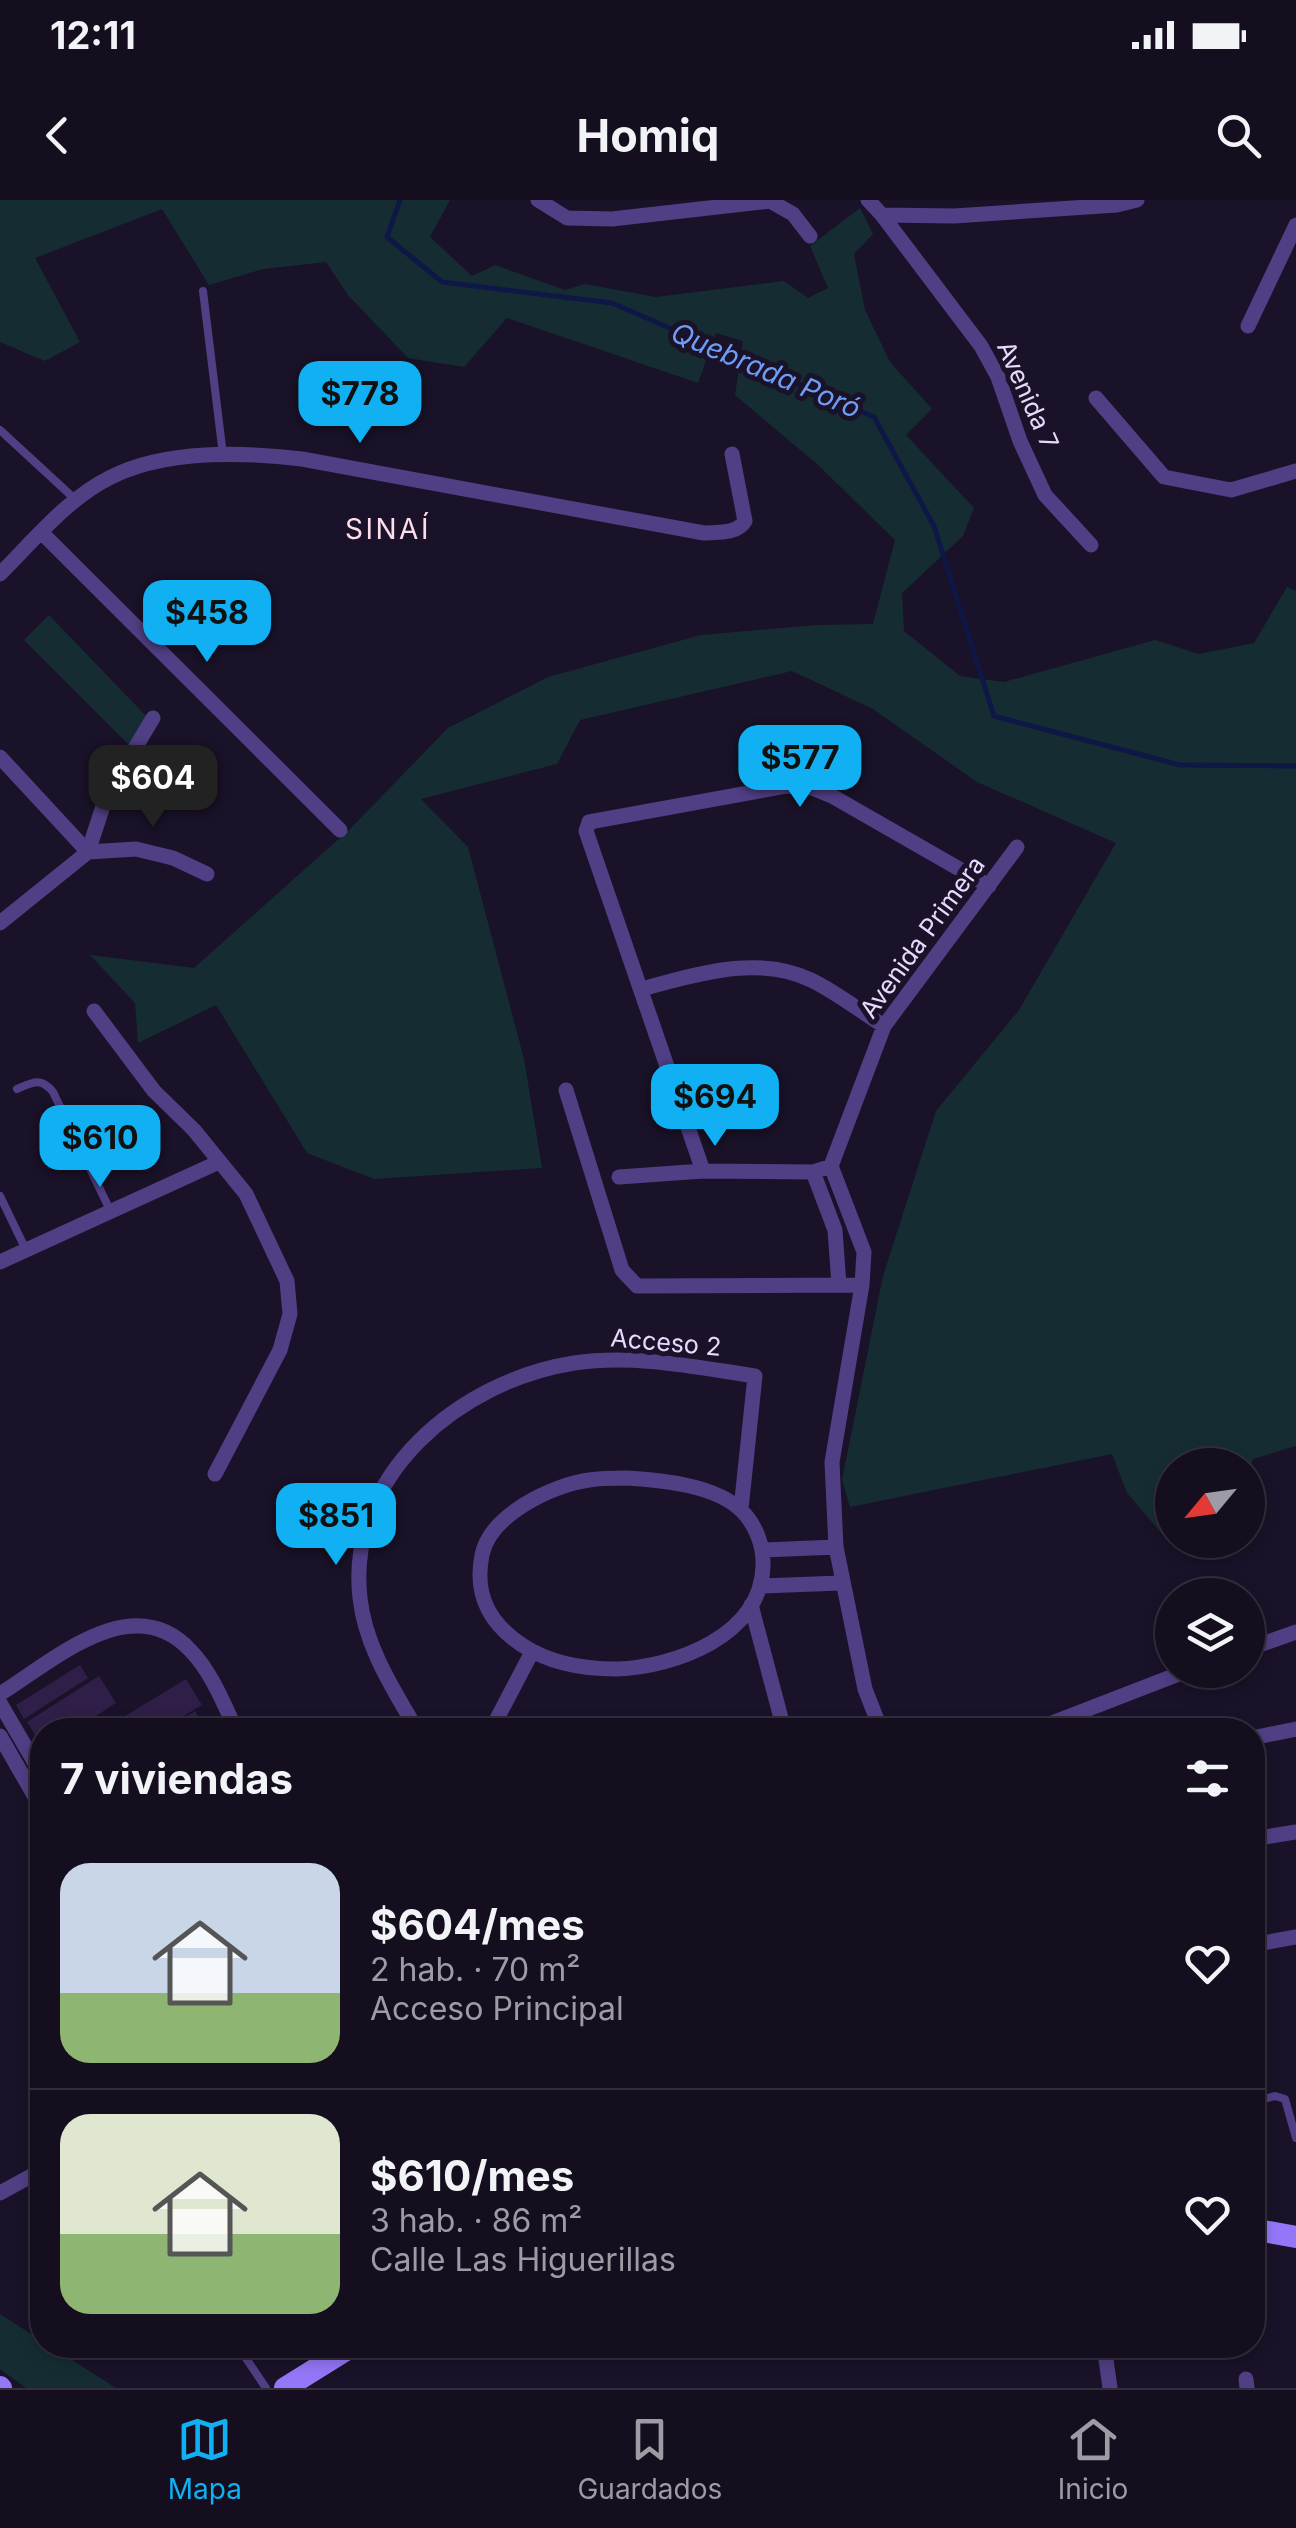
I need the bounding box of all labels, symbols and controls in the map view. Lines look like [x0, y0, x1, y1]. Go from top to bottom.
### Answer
text: 12:11 [50, 12, 136, 58]
icon: back [30, 108, 85, 163]
text: Homiq [577, 108, 719, 163]
icon: search [1211, 108, 1266, 163]
water label: Quebrada Poró [666, 315, 866, 425]
street label: Avenida 7 [991, 336, 1065, 454]
pin: $778 [301, 361, 419, 446]
text: $778 [320, 374, 400, 413]
district label: SINAÍ [345, 511, 431, 546]
pin: $458 [148, 580, 266, 665]
text: $458 [165, 593, 249, 632]
pin: $577 [741, 725, 859, 810]
text: $577 [760, 738, 840, 777]
pin: $604 [94, 745, 212, 830]
text: $604 [111, 758, 195, 797]
street label: Avenida Primera [853, 850, 991, 1024]
pin: $694 [656, 1064, 774, 1149]
text: $694 [673, 1077, 757, 1116]
pin: $610 [41, 1105, 159, 1190]
text: $610 [61, 1118, 139, 1157]
street label: Acceso 2 [609, 1322, 723, 1362]
north arrow [1155, 1448, 1265, 1558]
map controls [1155, 1448, 1265, 1688]
pin: $851 [277, 1483, 395, 1568]
text: $851 [298, 1496, 374, 1535]
button: layers [1155, 1578, 1265, 1688]
icon: filters [1180, 1751, 1235, 1806]
text: 7 viviendas [60, 1753, 293, 1804]
text: $604/mes [370, 1899, 585, 1950]
icon: home [140, 1903, 260, 2023]
icon: heart [1180, 1936, 1235, 1991]
text: 2 hab. · 70 m² [370, 1950, 580, 1989]
text: Acceso Principal [370, 1989, 624, 2028]
text: $610/mes [370, 2150, 574, 2201]
icon: home [140, 2154, 260, 2274]
icon: heart [1180, 2187, 1235, 2242]
text: 3 hab. · 86 m² [370, 2201, 583, 2240]
text: Calle Las Higuerillas [370, 2240, 676, 2279]
tab: Mapa [168, 2412, 242, 2506]
tab: Guardados [577, 2412, 722, 2506]
tab: Inicio [1058, 2412, 1128, 2506]

